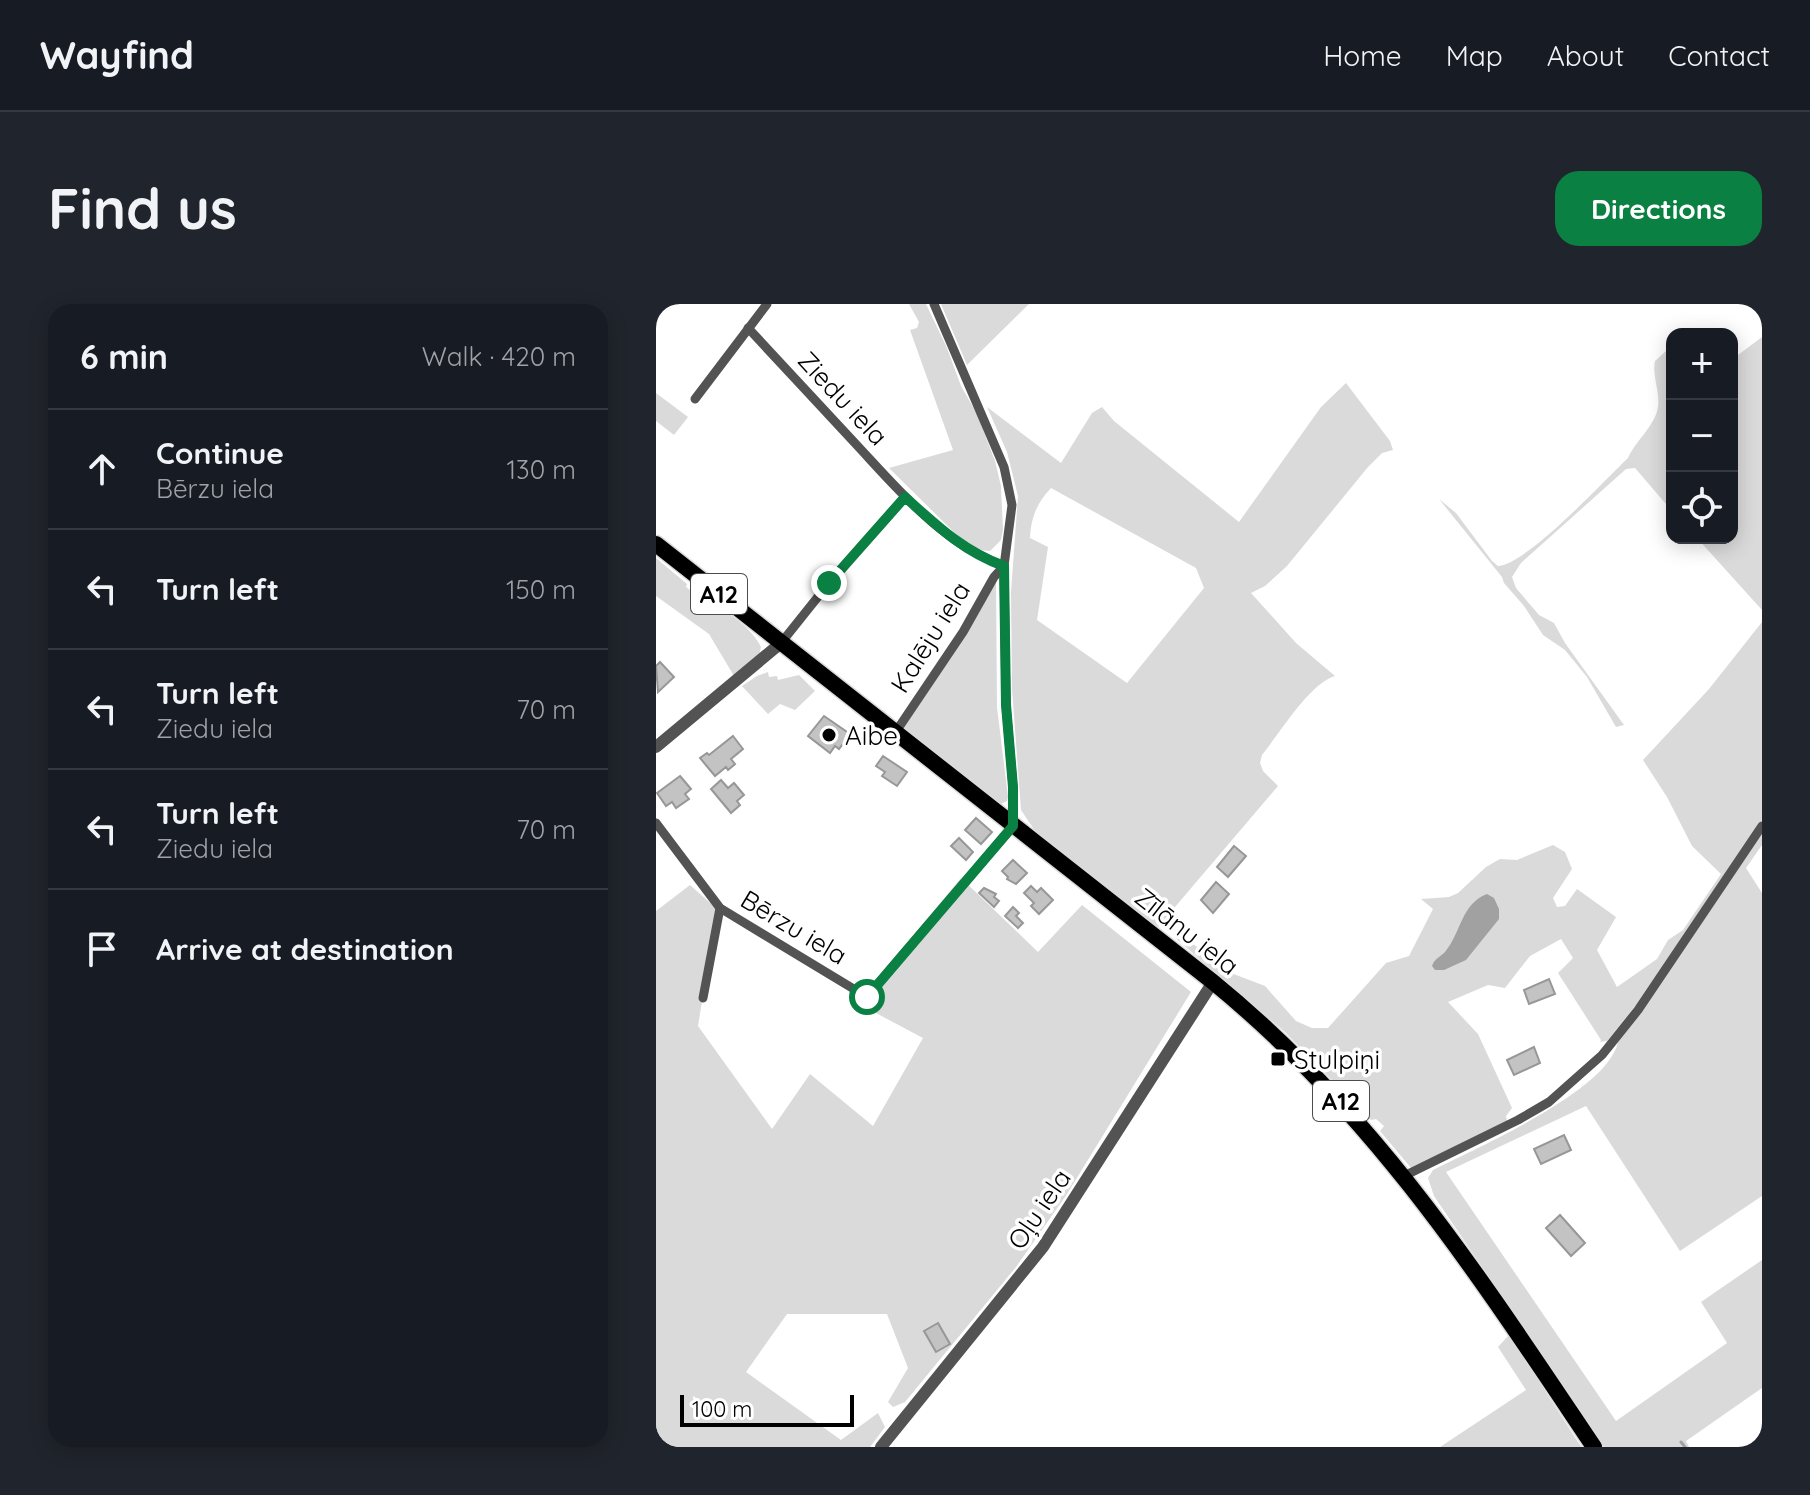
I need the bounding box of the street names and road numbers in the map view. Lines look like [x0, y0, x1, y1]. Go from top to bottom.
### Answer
street label: Ziedu iela [791, 344, 895, 452]
road number: A12 [691, 574, 747, 614]
street label: Kalēju iela [883, 575, 977, 699]
street label: Zīlānu iela [1128, 880, 1246, 982]
street label: Bērzu iela [735, 882, 853, 972]
road number: A12 [1313, 1081, 1369, 1121]
street label: Oļu iela [1000, 1163, 1078, 1255]

